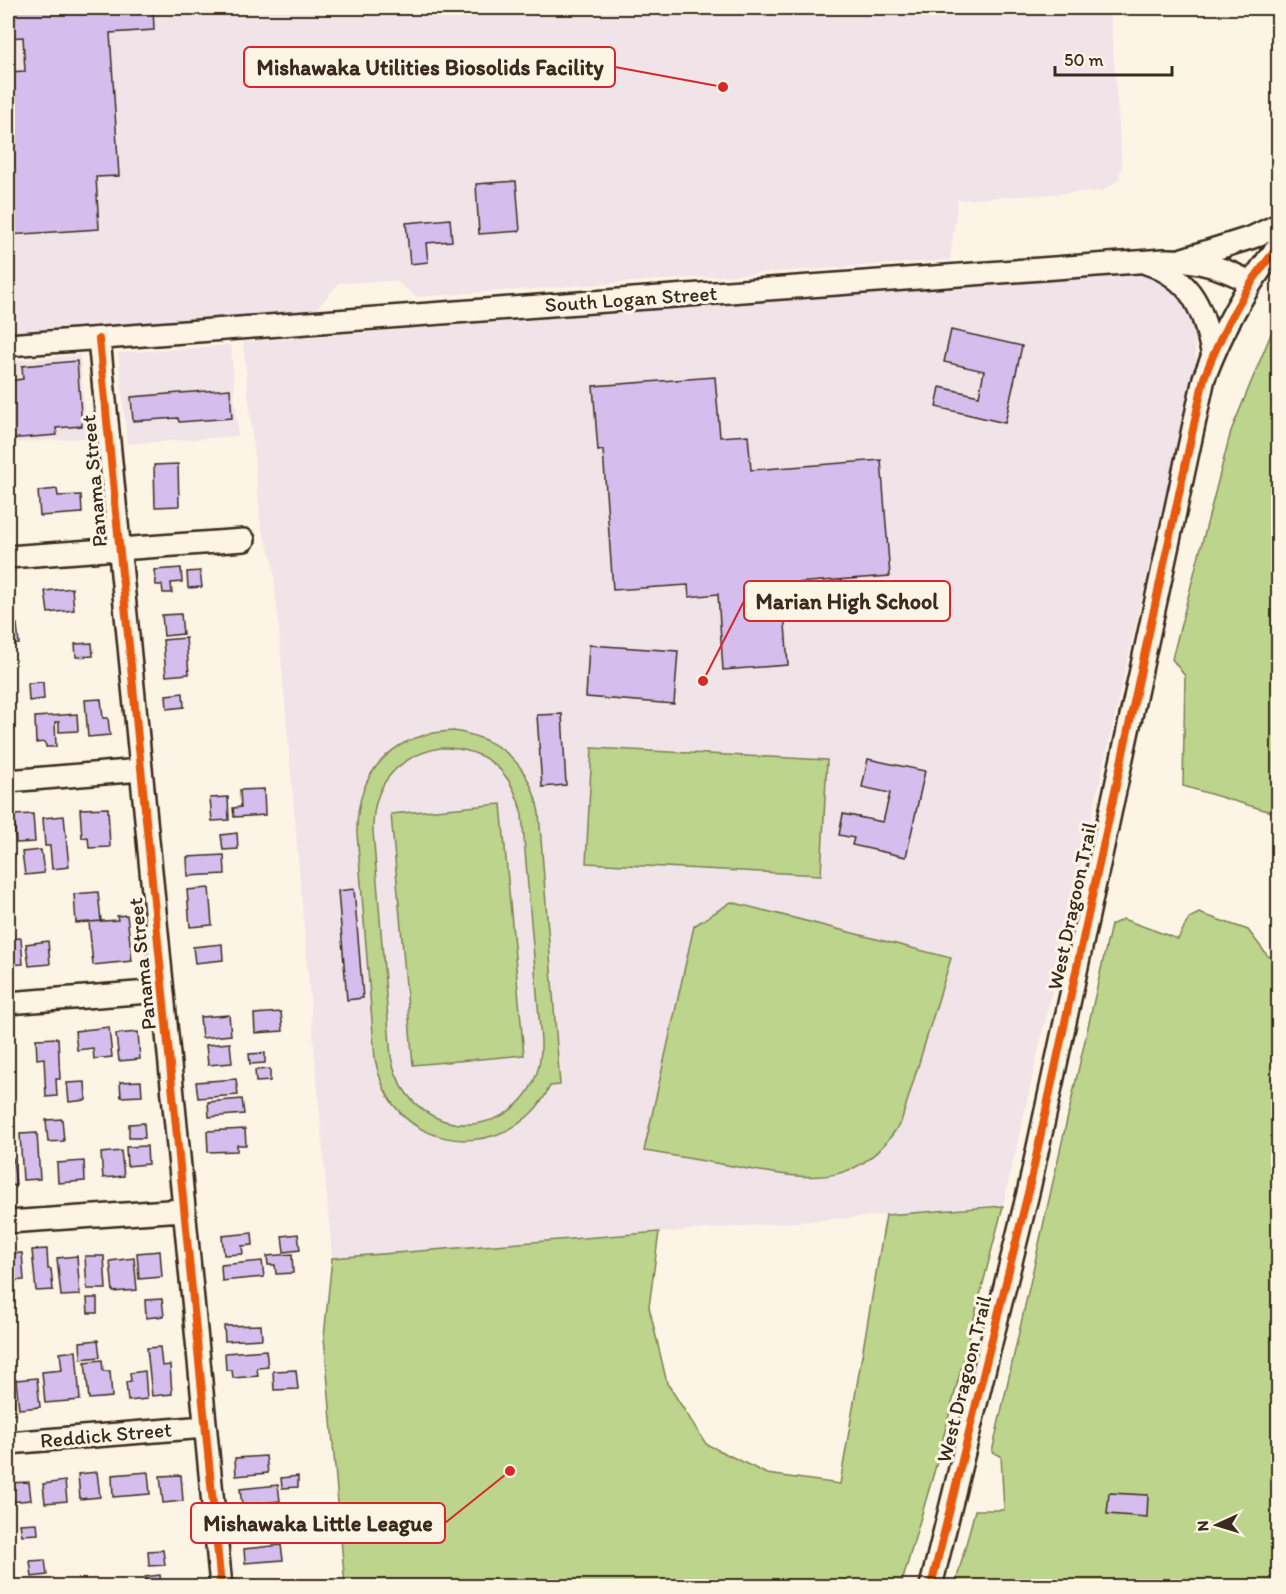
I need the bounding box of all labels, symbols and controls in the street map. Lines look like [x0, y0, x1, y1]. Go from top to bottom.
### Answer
scale bar [1055, 39, 1172, 77]
callout: Mishawaka Utilities Biosolids Facility [244, 47, 615, 87]
text: 50 m [1064, 49, 1104, 71]
text: Mishawaka Utilities Biosolids Facility [256, 54, 604, 81]
street label: South Logan Street [544, 280, 718, 317]
street label: Panama Street [75, 414, 112, 548]
callout: Marian High School [744, 581, 950, 621]
text: Marian High School [756, 588, 939, 615]
street label: West Dragoon Trail [1042, 820, 1102, 992]
street label: Panama Street [122, 897, 161, 1031]
street label: West Dragoon Trail [931, 1293, 996, 1465]
street label: Reddick Street [39, 1416, 173, 1453]
north arrow [1187, 1495, 1247, 1555]
callout: Mishawaka Little League [191, 1503, 445, 1543]
text: Mishawaka Little League [203, 1510, 433, 1537]
text: N [1193, 1520, 1212, 1532]

